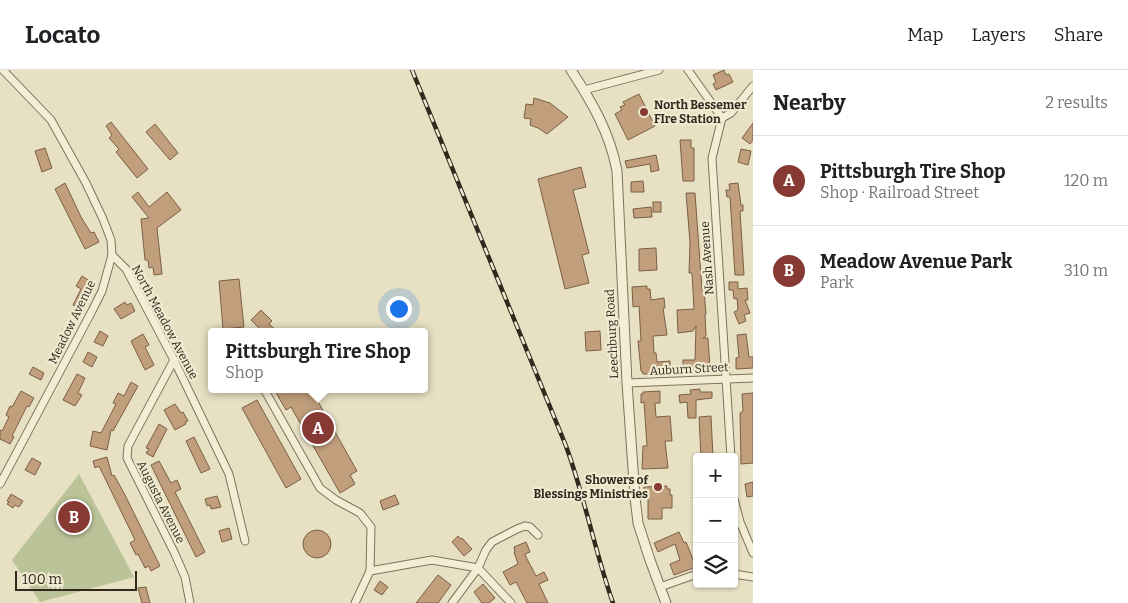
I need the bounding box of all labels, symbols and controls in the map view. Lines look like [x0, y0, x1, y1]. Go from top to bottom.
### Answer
text: Locato [25, 21, 100, 49]
text: Map [907, 24, 943, 46]
text: Layers [971, 24, 1026, 46]
text: Share [1054, 24, 1103, 46]
text: Nearby [773, 90, 846, 116]
text: 2 results [1045, 93, 1108, 112]
place label: North Bessemer FIre Station [654, 98, 747, 126]
marker: North Bessemer FIre Station [638, 106, 650, 118]
text: Pittsburgh Tire Shop [820, 160, 1006, 183]
text: A [783, 171, 795, 190]
text: 120 m [1064, 171, 1108, 190]
text: Shop · Railroad Street [820, 183, 979, 202]
street label: Nash Avenue [697, 221, 717, 295]
text: Meadow Avenue Park [820, 250, 1012, 273]
text: B [784, 261, 794, 280]
text: 310 m [1064, 261, 1108, 280]
street label: North Meadow Avenue [129, 263, 201, 381]
text: Park [820, 273, 854, 292]
street label: Meadow Avenue [46, 278, 98, 366]
street label: Leechburg Road [603, 289, 621, 379]
your location [386, 296, 412, 322]
popup [208, 328, 428, 393]
text: Pittsburgh Tire Shop [225, 340, 411, 363]
street label: Auburn Street [649, 360, 729, 378]
text: Shop [225, 363, 263, 382]
pin: A [302, 409, 334, 447]
map controls [693, 453, 738, 588]
button: + [693, 453, 738, 498]
street label: Augusta Avenue [134, 458, 188, 546]
place label: Showers of Blessings Ministries [533, 473, 650, 501]
marker: Showers of Blessings Ministries [652, 481, 664, 493]
pin: B [58, 498, 90, 536]
button: − [693, 498, 738, 543]
button: layers [693, 543, 738, 588]
scale bar [15, 568, 138, 591]
text: 100 m [22, 571, 62, 588]

